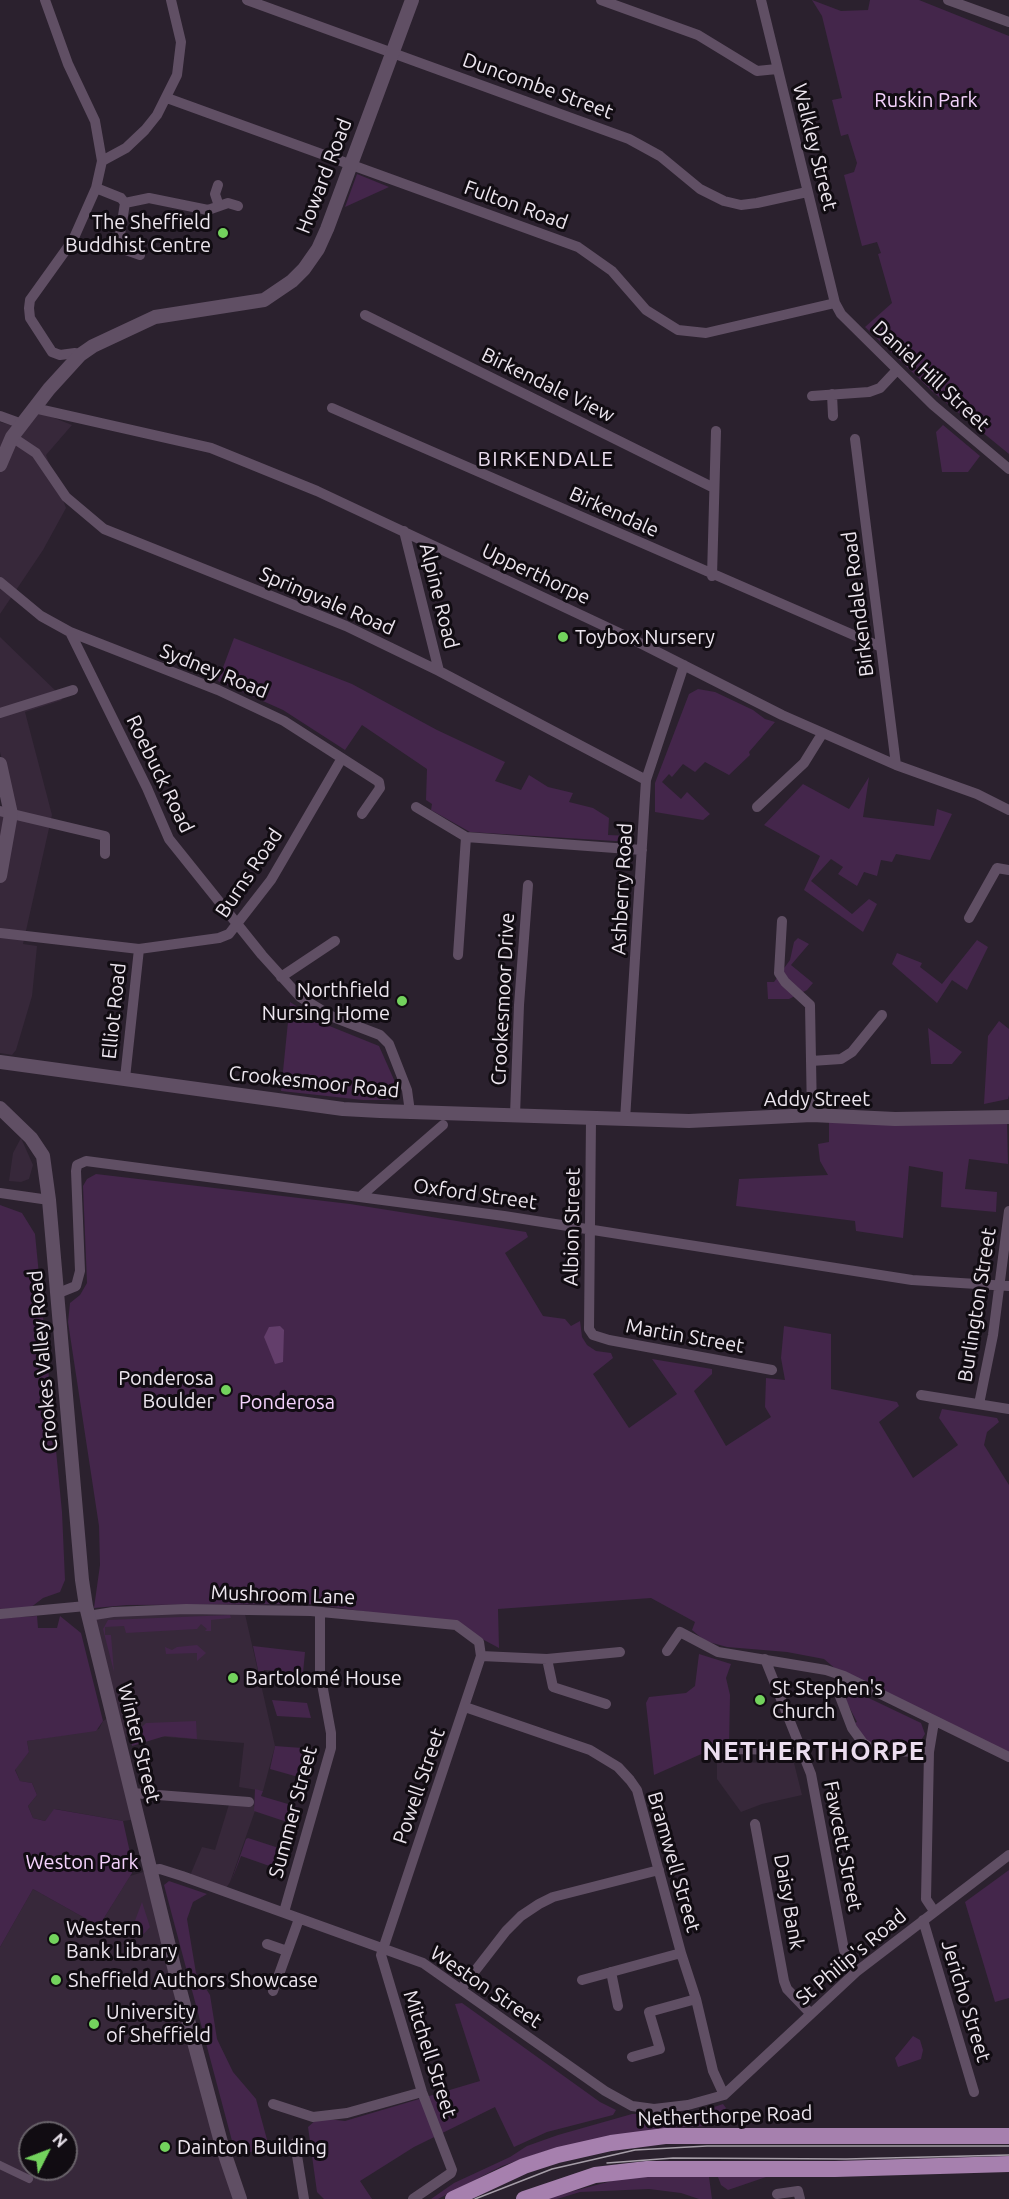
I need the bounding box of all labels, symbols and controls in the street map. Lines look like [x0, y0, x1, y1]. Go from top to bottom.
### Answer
street label: Duncombe Street [460, 48, 616, 124]
street label: Walkley Street [788, 81, 842, 213]
park label: Ruskin Park [874, 88, 978, 112]
street label: Howard Road [291, 115, 357, 237]
street label: Fulton Road [461, 175, 571, 235]
place label: The Sheffield Buddhist Centre [65, 210, 211, 257]
marker: The Sheffield Buddhist Centre [216, 226, 230, 240]
street label: Daniel Hill Street [868, 316, 994, 436]
street label: Birkendale View [478, 342, 618, 428]
district label: BIRKENDALE [477, 446, 615, 472]
street label: Birkendale [565, 482, 663, 542]
street label: Birkendale Road [837, 530, 879, 678]
street label: Upperthorpe [478, 538, 594, 610]
street label: Alpine Road [414, 541, 464, 651]
street label: Springvale Road [256, 562, 398, 640]
place label: Toybox Nursery [575, 625, 715, 649]
marker: Toybox Nursery [556, 630, 570, 644]
street label: Sydney Road [157, 638, 271, 704]
street label: Roebuck Road [121, 711, 199, 837]
street label: Ashberry Road [607, 822, 637, 956]
street label: Burns Road [210, 824, 288, 922]
street label: Crookesmoor Drive [486, 912, 520, 1086]
street label: Elliot Road [97, 962, 131, 1060]
place label: Northfield Nursing Home [262, 978, 390, 1025]
marker: Northfield Nursing Home [395, 994, 409, 1008]
street label: Crookesmoor Road [227, 1061, 401, 1103]
street label: Addy Street [764, 1087, 870, 1111]
street label: Albion Street [559, 1168, 585, 1286]
street label: Oxford Street [412, 1173, 538, 1215]
street label: Burlington Street [953, 1226, 1001, 1384]
street label: Crookes Valley Road [23, 1269, 63, 1453]
street label: Martin Street [624, 1314, 746, 1358]
place label: Ponderosa Boulder [118, 1366, 214, 1413]
marker: Ponderosa Boulder [219, 1383, 233, 1397]
park label: Ponderosa [239, 1390, 335, 1414]
street label: Mushroom Lane [210, 1580, 356, 1610]
place label: Bartolomé House [245, 1666, 402, 1690]
marker: Bartolomé House [226, 1671, 240, 1685]
place label: St Stephen's Church [772, 1676, 883, 1723]
street label: Winter Street [113, 1681, 165, 1805]
marker: St Stephen's Church [753, 1693, 767, 1707]
street label: Powell Street [388, 1725, 450, 1847]
district label: NETHERTHORPE [702, 1735, 926, 1767]
street label: Summer Street [264, 1743, 322, 1881]
street label: Fawcett Street [819, 1779, 867, 1913]
street label: Bramwell Street [642, 1789, 706, 1935]
park label: Weston Park [25, 1850, 139, 1874]
street label: Daisy Bank [769, 1852, 809, 1952]
street label: St Philip's Road [791, 1904, 911, 2010]
place label: Western Bank Library [66, 1916, 177, 1963]
marker: Western Bank Library [47, 1932, 61, 1946]
street label: Jericho Street [936, 1937, 996, 2065]
street label: Weston Street [426, 1941, 546, 2033]
place label: Sheffield Authors Showcase [68, 1968, 318, 1992]
marker: Sheffield Authors Showcase [49, 1973, 63, 1987]
street label: Mitchell Street [398, 1987, 462, 2121]
place label: University of Sheffield [106, 2000, 211, 2047]
marker: University of Sheffield [87, 2017, 101, 2031]
street label: Netherthorpe Road [637, 2101, 813, 2131]
north arrow [18, 2121, 78, 2181]
text: N [49, 2130, 71, 2151]
place label: Dainton Building [177, 2135, 327, 2159]
marker: Dainton Building [158, 2140, 172, 2154]

